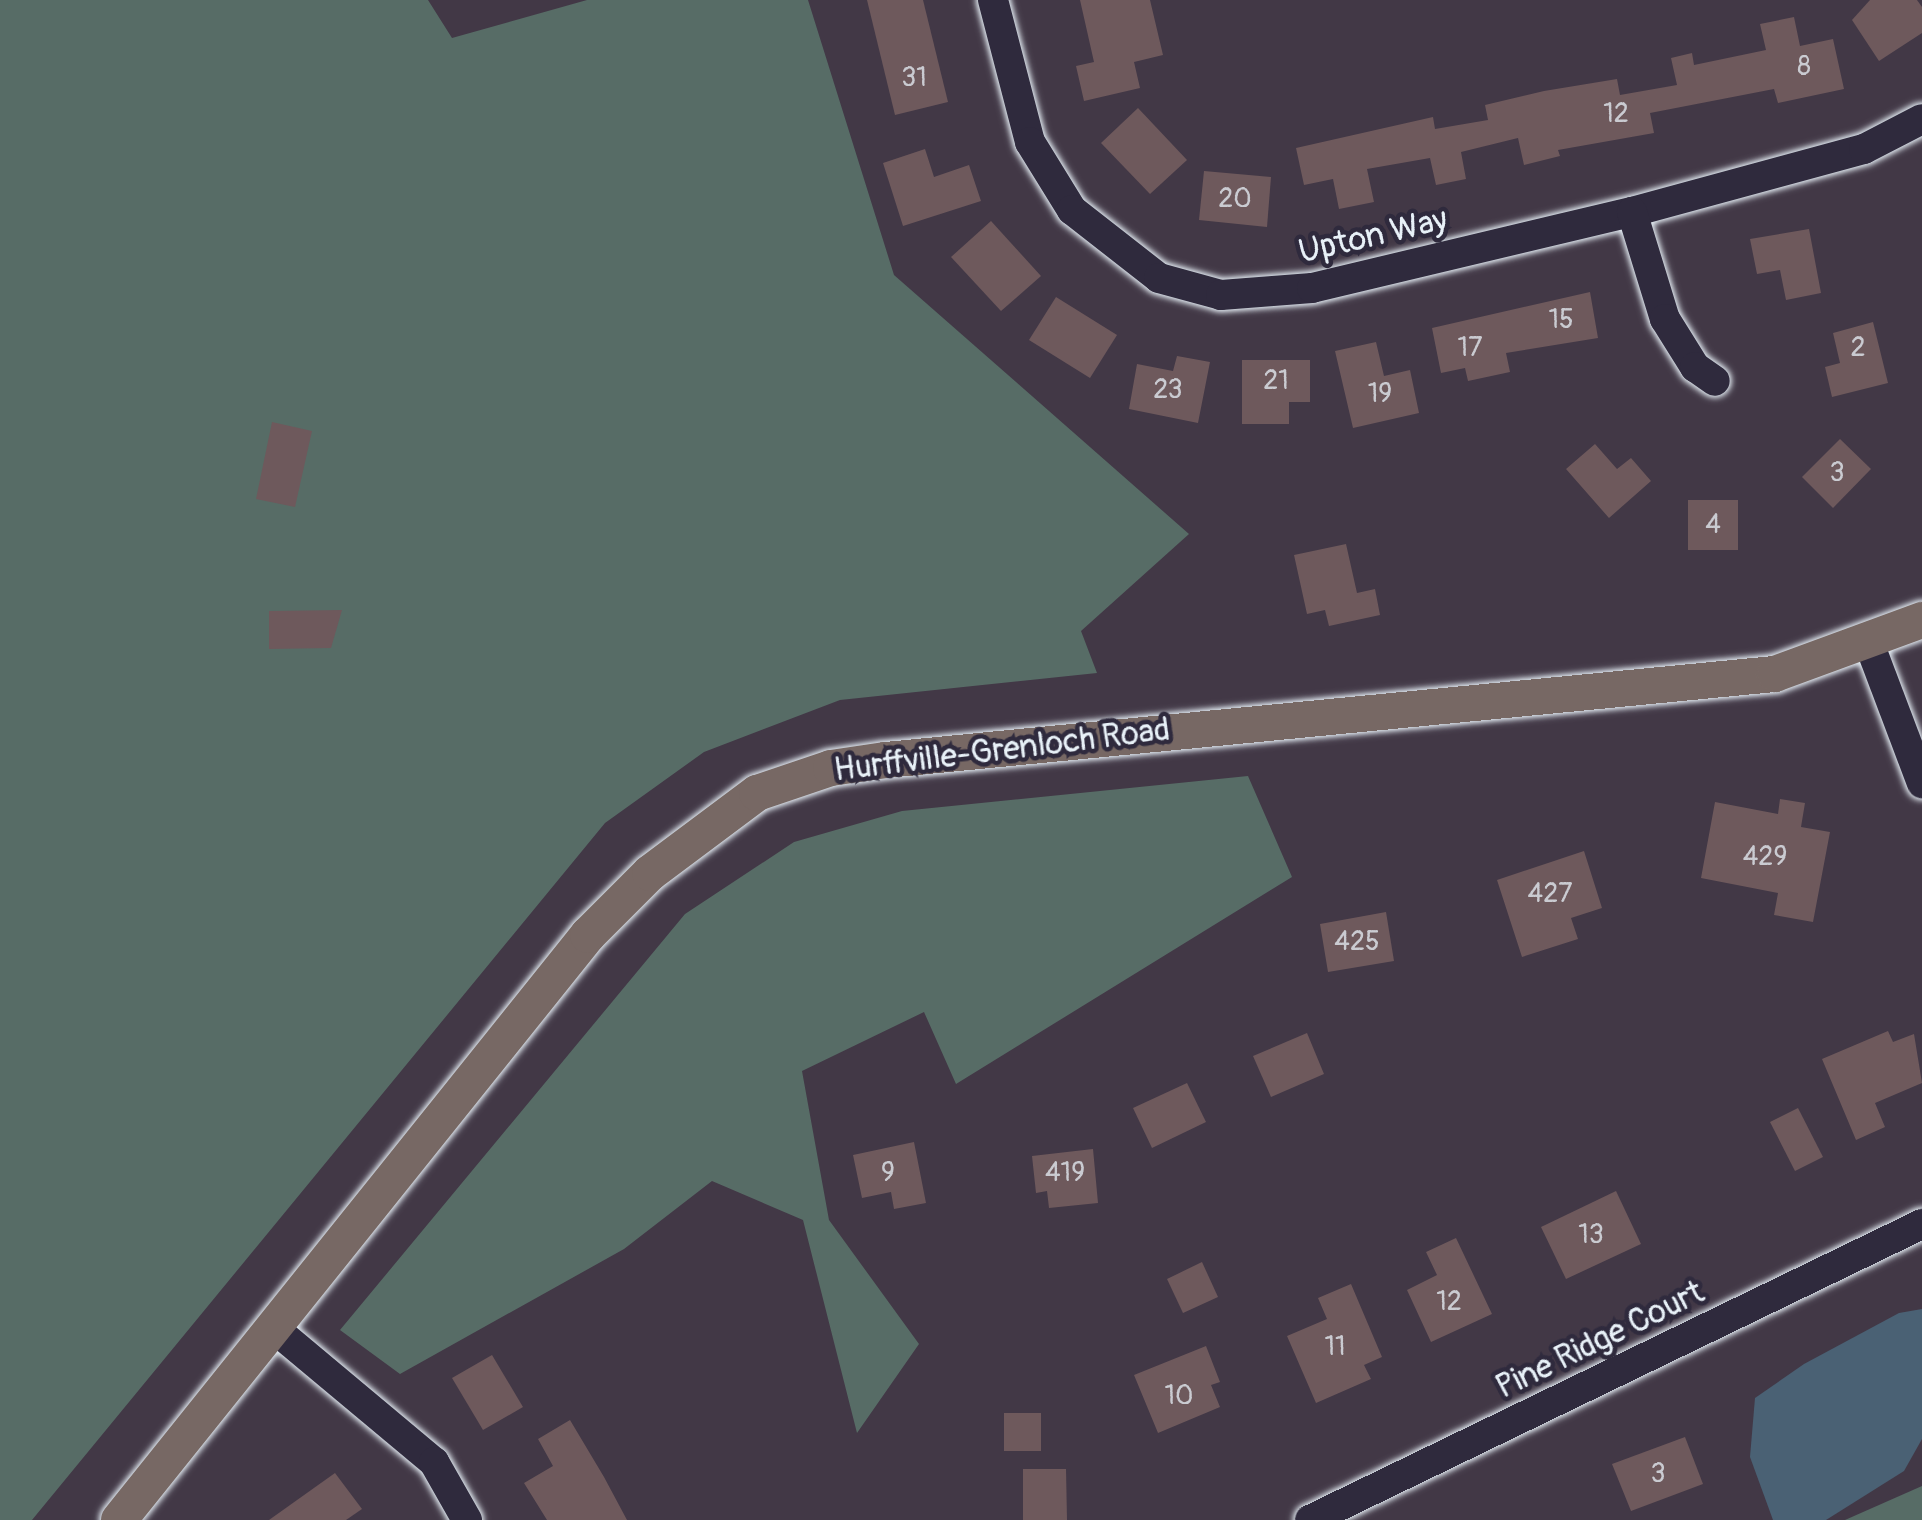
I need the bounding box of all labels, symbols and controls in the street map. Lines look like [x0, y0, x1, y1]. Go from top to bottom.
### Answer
house number: 8 [1797, 51, 1811, 83]
house number: 31 [901, 62, 927, 94]
house number: 12 [1603, 98, 1629, 130]
house number: 20 [1218, 183, 1252, 215]
street label: Upton Way [1295, 200, 1451, 272]
house number: 15 [1548, 304, 1574, 336]
house number: 17 [1458, 332, 1482, 364]
house number: 2 [1850, 332, 1866, 364]
house number: 21 [1263, 365, 1289, 397]
house number: 23 [1153, 374, 1183, 406]
house number: 19 [1368, 378, 1392, 410]
house number: 3 [1829, 457, 1845, 489]
house number: 4 [1705, 509, 1721, 541]
street label: Hurffville-Grenloch Road [832, 710, 1172, 790]
house number: 429 [1743, 841, 1787, 873]
house number: 427 [1527, 878, 1573, 910]
house number: 425 [1334, 926, 1380, 958]
house number: 9 [881, 1157, 895, 1189]
house number: 419 [1045, 1157, 1085, 1189]
house number: 13 [1578, 1219, 1604, 1251]
street label: Pine Ridge Court [1489, 1273, 1711, 1407]
house number: 12 [1436, 1286, 1462, 1318]
house number: 11 [1324, 1331, 1346, 1363]
house number: 10 [1165, 1380, 1193, 1412]
house number: 3 [1650, 1458, 1666, 1490]

